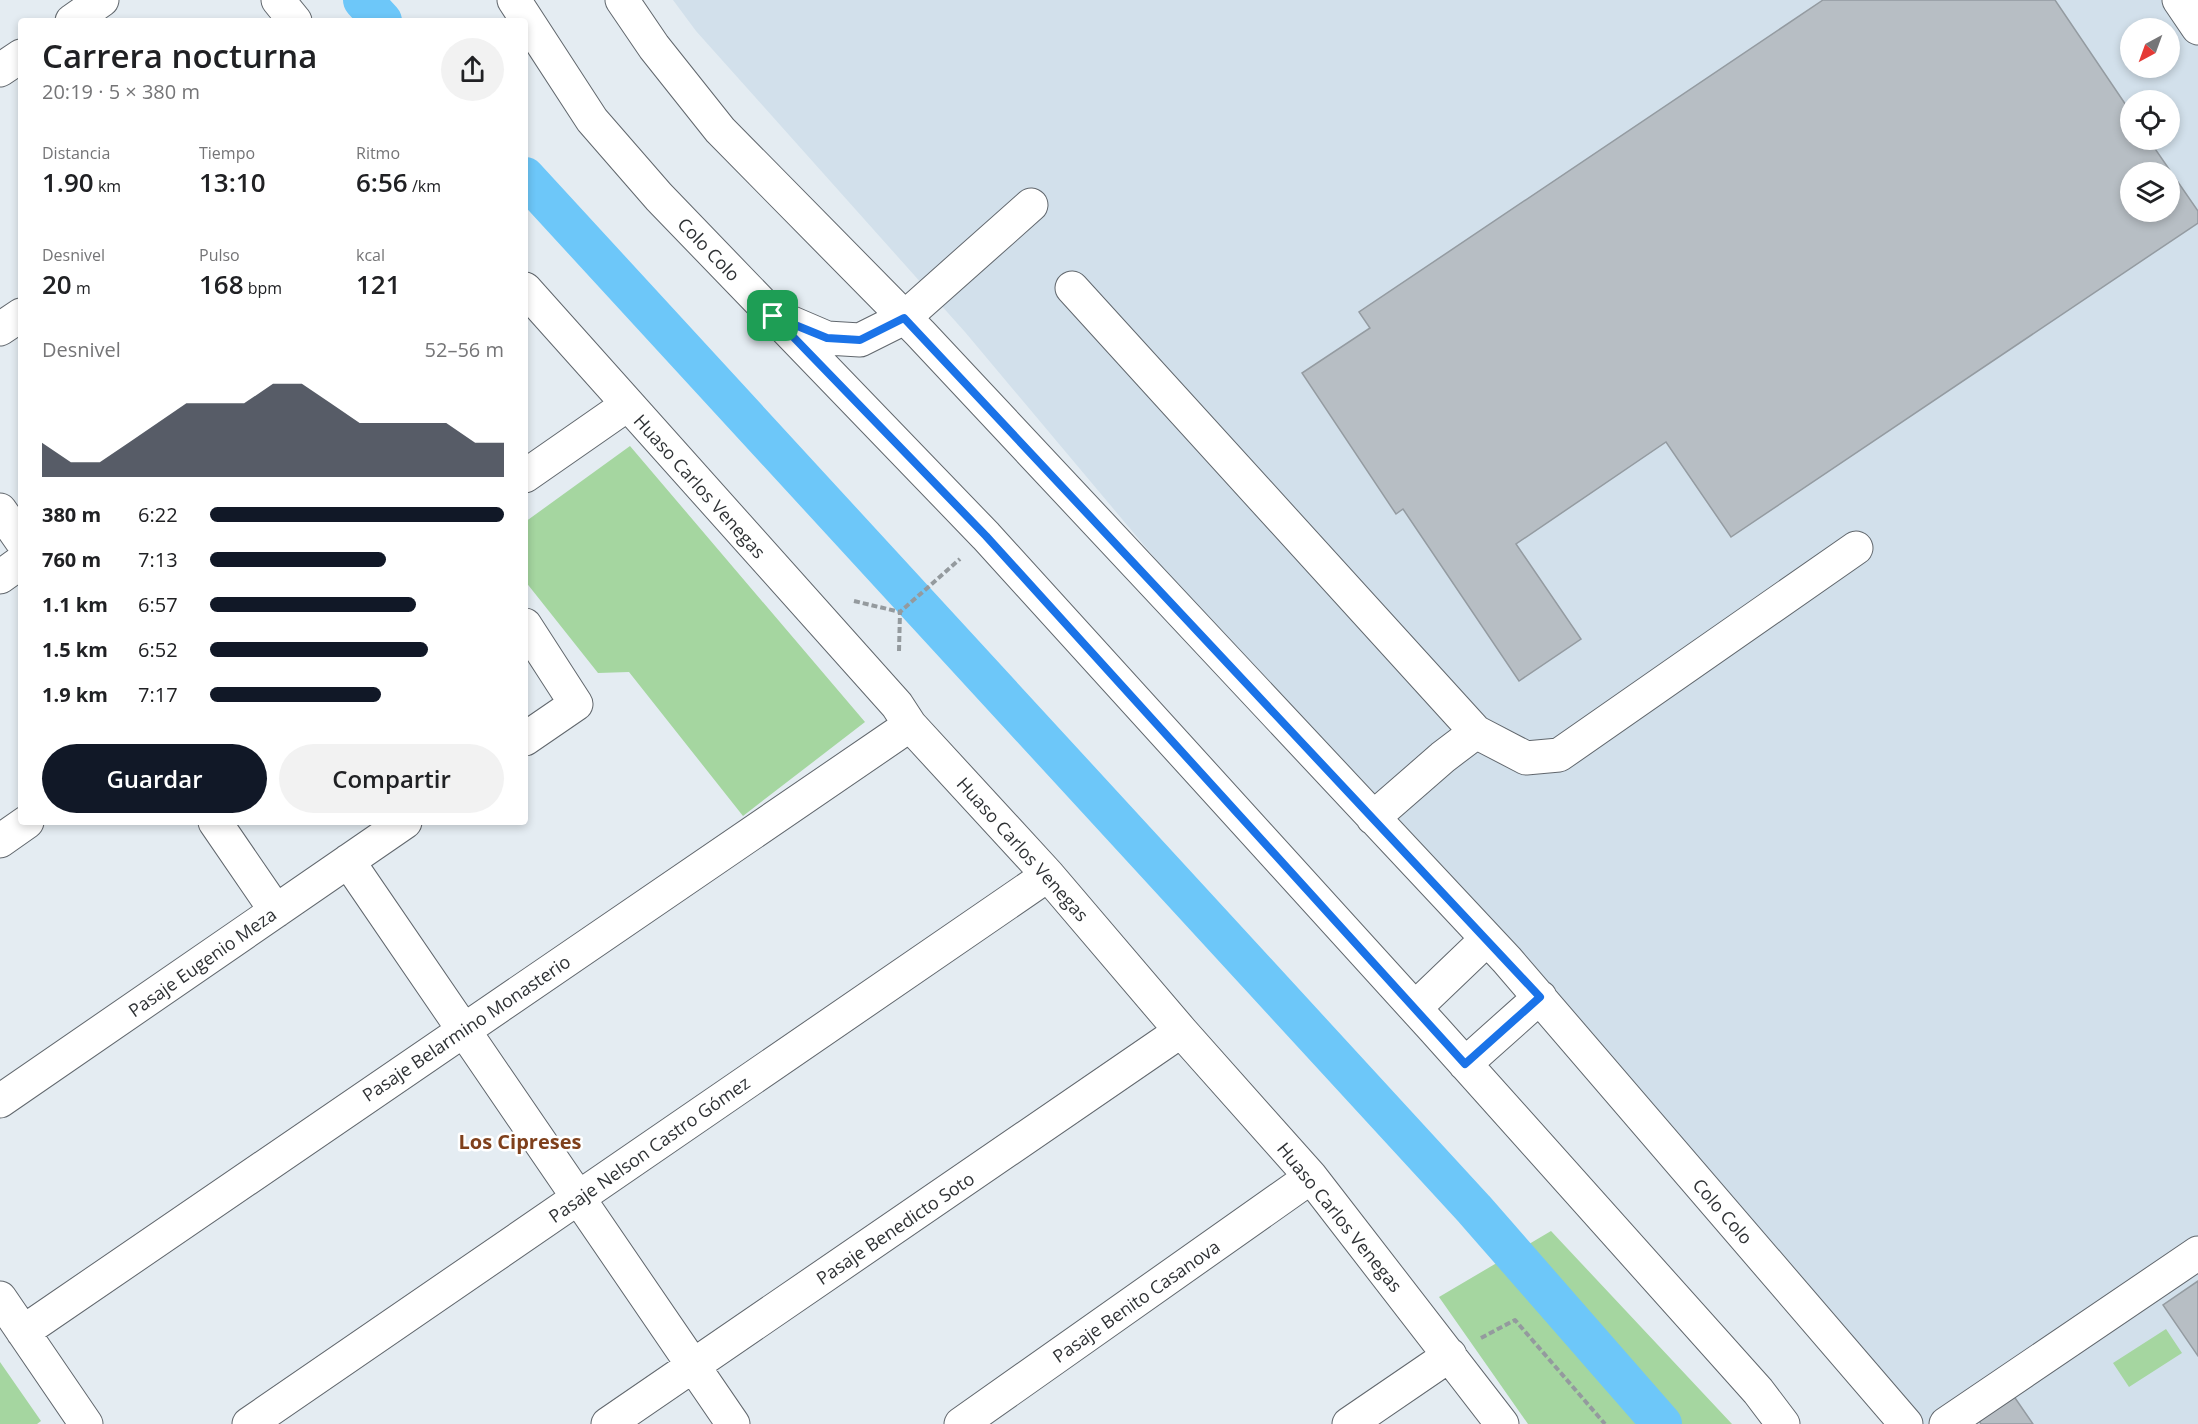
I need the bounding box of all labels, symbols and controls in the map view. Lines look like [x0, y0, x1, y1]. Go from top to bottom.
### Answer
north arrow [2120, 18, 2180, 78]
map controls [2120, 18, 2180, 222]
text: Carrera nocturna [42, 33, 317, 78]
button: share [441, 38, 504, 101]
text: 20:19 · 5 × 380 m [42, 78, 200, 105]
button: locate [2120, 90, 2180, 150]
text: Distancia [42, 142, 110, 164]
text: Tiempo [199, 142, 255, 164]
text: Ritmo [356, 142, 400, 164]
button: layers [2120, 162, 2180, 222]
text: 1.90 [42, 164, 94, 200]
text: 13:10 [199, 164, 266, 200]
text: 6:56 [356, 164, 408, 200]
text: km [94, 175, 121, 197]
text: /km [408, 175, 441, 197]
street label: Colo Colo [673, 212, 745, 286]
text: Desnivel [42, 244, 105, 266]
text: Pulso [199, 244, 240, 266]
text: kcal [356, 244, 385, 266]
text: 20 [42, 266, 72, 302]
text: 168 [199, 266, 244, 302]
text: 121 [356, 266, 401, 302]
text: m [72, 277, 91, 299]
text: bpm [244, 277, 282, 299]
pin [747, 290, 798, 341]
icon: arrive [756, 299, 789, 332]
text: Desnivel [42, 336, 121, 363]
text: 52–56 m [425, 336, 504, 363]
street label: Huaso Carlos Venegas [629, 409, 771, 563]
text: 380 m [42, 501, 101, 528]
text: 6:22 [138, 501, 178, 528]
text: 760 m [42, 546, 101, 573]
text: 7:13 [138, 546, 178, 573]
text: 1.1 km [42, 591, 108, 618]
text: 6:57 [138, 591, 178, 618]
text: 1.5 km [42, 636, 108, 663]
text: 6:52 [138, 636, 178, 663]
text: 1.9 km [42, 681, 108, 708]
text: 7:17 [138, 681, 178, 708]
button: Guardar [42, 744, 267, 813]
button: Compartir [279, 744, 504, 813]
street label: Huaso Carlos Venegas [952, 772, 1094, 926]
street label: Pasaje Eugenio Meza [123, 902, 281, 1022]
street label: Pasaje Belarmino Monasterio [357, 949, 575, 1107]
street label: Pasaje Nelson Castro Gómez [544, 1070, 754, 1228]
district label: Los Cipreses [459, 1128, 582, 1155]
street label: Huaso Carlos Venegas [1272, 1137, 1408, 1297]
street label: Pasaje Benedicto Soto [811, 1166, 979, 1290]
street label: Colo Colo [1688, 1173, 1758, 1249]
street label: Pasaje Benito Casanova [1048, 1234, 1224, 1368]

